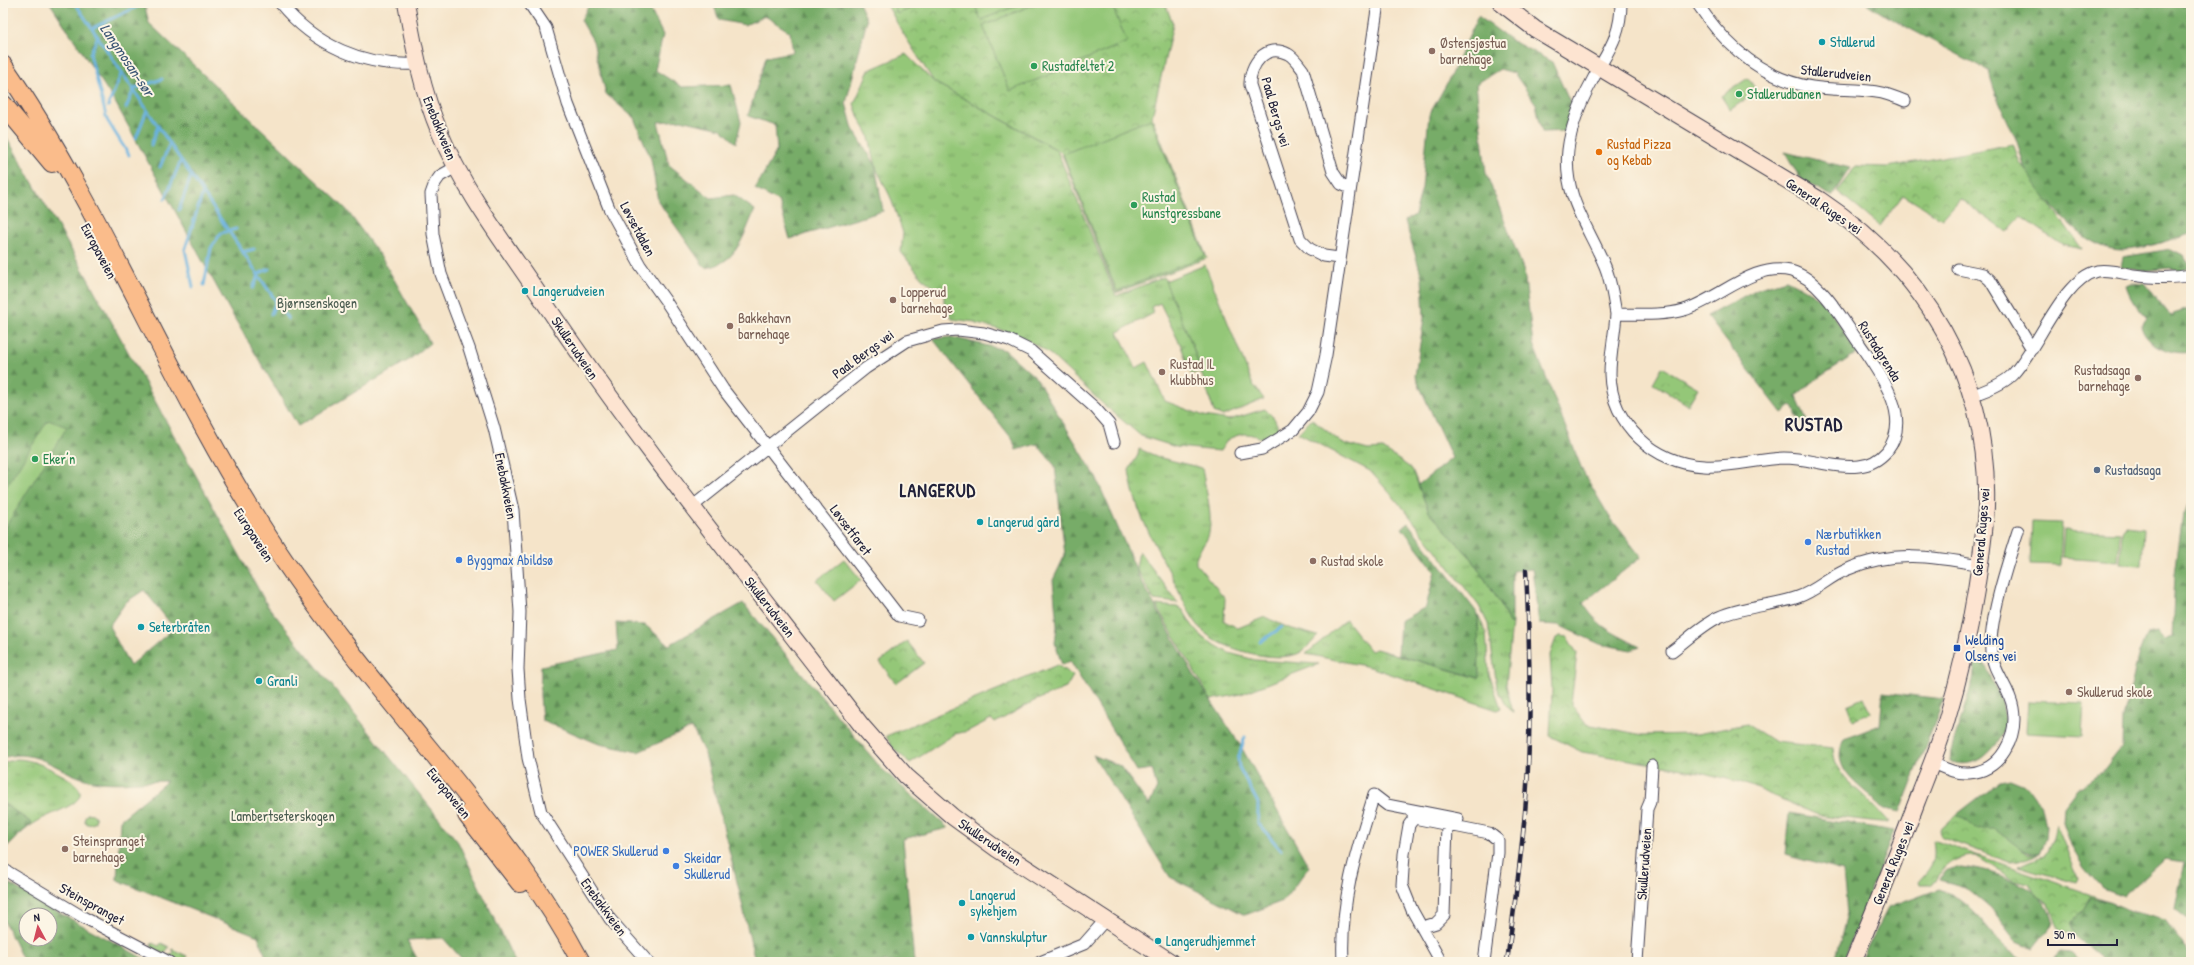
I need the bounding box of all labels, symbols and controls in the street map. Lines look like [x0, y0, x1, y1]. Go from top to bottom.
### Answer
water label: Langmosan-sør [95, 19, 161, 102]
place label: Stallerud [1830, 32, 1875, 51]
place label: Østensjøstua barnehage [1440, 33, 1506, 69]
marker: Stallerud [1817, 37, 1827, 47]
marker: Østensjøstua barnehage [1427, 46, 1437, 56]
place label: Rustadfeltet 2 [1042, 56, 1115, 75]
street label: Stallerudveien [1800, 59, 1872, 86]
marker: Rustadfeltet 2 [1029, 61, 1039, 71]
street label: Paal Bergs vei [1256, 75, 1296, 149]
place label: Stallerudbanen [1747, 84, 1821, 103]
marker: Stallerudbanen [1734, 89, 1744, 99]
street label: Enebakkveien [419, 93, 462, 163]
place label: Rustad Pizza og Kebab [1607, 134, 1671, 170]
marker: Rustad Pizza og Kebab [1594, 147, 1604, 157]
street label: General Ruges vei [1782, 173, 1866, 239]
place label: Rustad kunstgressbane [1142, 187, 1221, 223]
street label: Løvsetdalen [616, 198, 661, 259]
marker: Rustad kunstgressbane [1129, 200, 1139, 210]
street label: Europaveien [76, 220, 122, 282]
place label: Langerudveien [533, 281, 604, 301]
place label: Lopperud barnehage [901, 282, 953, 318]
marker: Langerudveien [520, 286, 530, 296]
park label: Bjørnsenskogen [277, 293, 357, 313]
marker: Lopperud barnehage [888, 295, 898, 305]
place label: Bakkehavn barnehage [738, 308, 791, 344]
street label: Skullerudveien [547, 313, 603, 383]
street label: Rustadgrenda [1854, 317, 1907, 385]
marker: Bakkehavn barnehage [725, 321, 735, 331]
street label: Paal Bergs vei [828, 325, 898, 383]
place label: Rustad IL klubbhus [1170, 354, 1215, 389]
place label: Rustadsaga barnehage [2074, 360, 2130, 396]
marker: Rustad IL klubbhus [1157, 367, 1167, 377]
marker: Rustadsaga barnehage [2133, 373, 2143, 383]
district label: RUSTAD [1785, 412, 1843, 437]
place label: Eker’n [43, 449, 75, 468]
street label: Enebakkveien [491, 451, 522, 521]
marker: Eker’n [30, 454, 40, 464]
place label: Rustadsaga [2105, 460, 2161, 480]
marker: Rustadsaga [2092, 465, 2102, 475]
district label: LANGERUD [900, 478, 976, 503]
street label: General Ruges vei [1967, 487, 1995, 577]
street label: Løvsetfaret [826, 501, 877, 559]
street label: Europaveien [229, 504, 279, 566]
place label: Langerud gård [988, 512, 1060, 532]
marker: Langerud gård [975, 517, 985, 527]
place label: Nærbutikken Rustad [1816, 524, 1881, 559]
marker: Nærbutikken Rustad [1803, 537, 1813, 547]
place label: Byggmax Abildsø [467, 550, 553, 570]
place label: Rustad skole [1321, 551, 1384, 570]
marker: Byggmax Abildsø [454, 555, 464, 565]
marker: Rustad skole [1308, 556, 1318, 566]
street label: Skullerudveien [741, 572, 800, 641]
place label: Seterbråten [149, 617, 210, 636]
marker: Seterbråten [136, 622, 146, 632]
place label: Welding Olsens vei [1965, 630, 2017, 665]
marker: Welding Olsens vei [1952, 643, 1962, 653]
place label: Granli [267, 671, 298, 690]
marker: Granli [254, 676, 264, 686]
place label: Skullerud skole [2077, 682, 2153, 701]
marker: Skullerud skole [2064, 687, 2074, 697]
street label: Europaveien [422, 763, 476, 823]
park label: Lambertseterskogen [231, 806, 335, 826]
street label: Skullerudveien [955, 814, 1025, 870]
street label: General Ruges vei [1867, 818, 1919, 908]
street label: Skullerudveien [1632, 827, 1655, 901]
place label: Steinspranget barnehage [73, 831, 145, 867]
place label: POWER Skullerud [573, 841, 659, 860]
marker: Steinspranget barnehage [60, 844, 70, 854]
marker: POWER Skullerud [661, 846, 671, 856]
place label: Skeidar Skullerud [684, 848, 730, 883]
marker: Skeidar Skullerud [671, 861, 681, 871]
street label: Enebakkveien [577, 874, 632, 939]
street label: Steinspranget [56, 878, 128, 930]
place label: Langerud sykehjem [970, 885, 1017, 921]
marker: Langerud sykehjem [957, 898, 967, 908]
north arrow [18, 907, 58, 947]
text: N [33, 910, 41, 924]
scale bar [2048, 921, 2117, 947]
text: 50 m [2054, 926, 2075, 943]
place label: Vannskulptur [979, 927, 1048, 947]
place label: Langerudhjemmet [1166, 931, 1256, 951]
marker: Vannskulptur [966, 932, 976, 942]
marker: Langerudhjemmet [1153, 936, 1163, 946]

